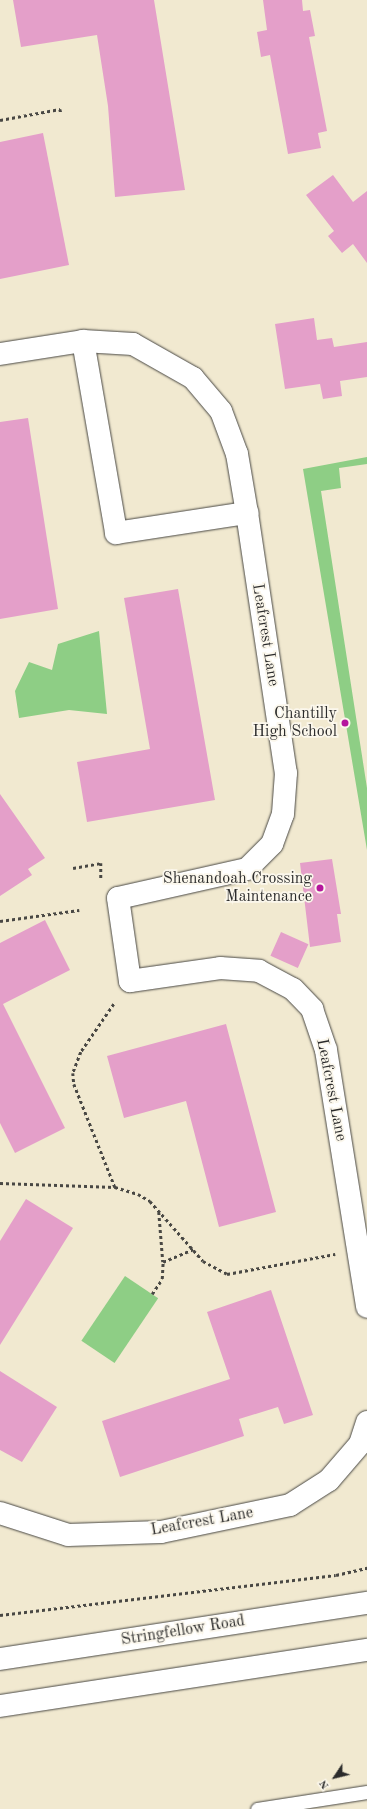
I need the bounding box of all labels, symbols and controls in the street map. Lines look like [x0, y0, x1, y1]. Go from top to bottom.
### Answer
street label: Leafcrest Lane [247, 582, 283, 688]
place label: Chantilly High School [252, 704, 337, 742]
marker: Chantilly High School [340, 718, 350, 728]
place label: Shenandoah Crossing Maintenance [163, 869, 312, 907]
marker: Shenandoah Crossing Maintenance [315, 883, 325, 893]
street label: Leafcrest Lane [312, 1037, 350, 1143]
street label: Leafcrest Lane [149, 1504, 255, 1540]
street label: Stringfellow Road [120, 1612, 246, 1650]
north arrow [315, 1757, 355, 1797]
text: N [318, 1778, 332, 1791]

